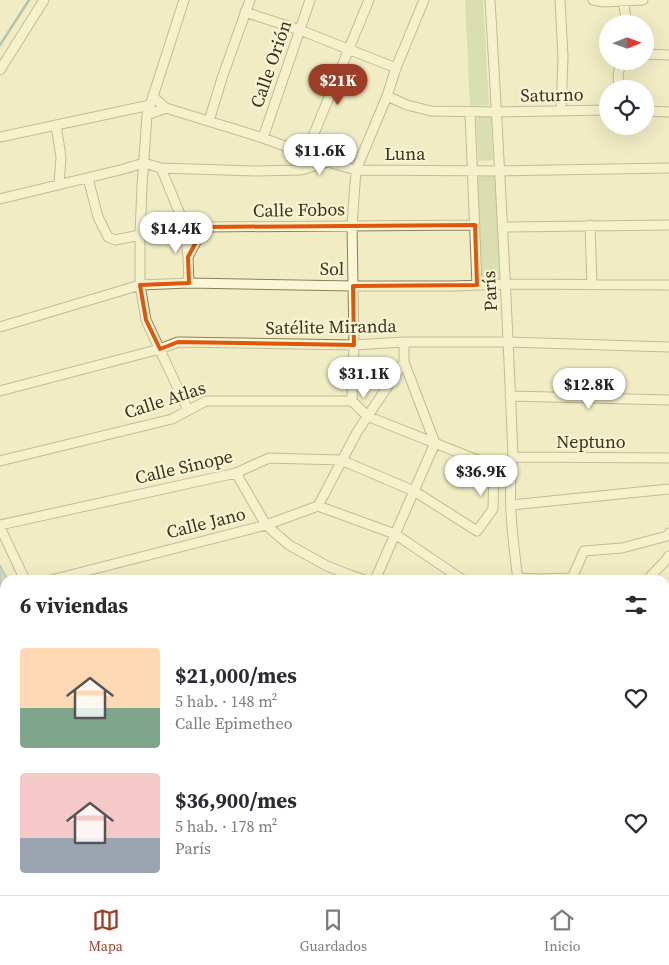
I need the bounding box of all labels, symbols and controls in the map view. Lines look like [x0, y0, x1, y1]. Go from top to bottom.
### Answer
north arrow [599, 15, 654, 70]
map controls [599, 15, 654, 135]
street label: Calle Orión [244, 17, 297, 111]
pin: $21K [308, 64, 368, 106]
text: $21K [319, 69, 357, 91]
button: locate [599, 80, 654, 135]
street label: Saturno [520, 81, 584, 108]
pin: $11.6K [279, 134, 361, 176]
text: $11.6K [295, 139, 345, 161]
street label: Luna [385, 141, 426, 166]
street label: Calle Fobos [253, 196, 345, 223]
pin: $14.4K [135, 212, 217, 254]
text: $14.4K [151, 217, 201, 239]
street label: Sol [320, 256, 344, 281]
street label: París [476, 270, 503, 312]
street label: Satélite Miranda [265, 313, 398, 340]
pin: $31.1K [323, 356, 405, 399]
text: $31.1K [339, 362, 389, 384]
pin: $12.8K [548, 368, 630, 410]
text: $12.8K [564, 373, 614, 395]
street label: Calle Atlas [121, 375, 209, 424]
street label: Neptuno [556, 429, 626, 454]
street label: Calle Sinope [133, 443, 235, 490]
pin: $36.9K [440, 454, 522, 497]
text: $36.9K [456, 460, 506, 482]
street label: Calle Jano [164, 501, 248, 544]
text: 6 viviendas [20, 591, 128, 620]
icon: filters [622, 591, 650, 619]
text: $21,000/mes [175, 661, 297, 690]
icon: home [60, 668, 120, 728]
icon: heart [622, 684, 650, 712]
text: 5 hab. · 148 m² [175, 690, 277, 712]
text: Calle Epimetheo [175, 712, 292, 734]
text: $36,900/mes [175, 786, 297, 815]
icon: home [60, 793, 120, 853]
icon: heart [622, 809, 650, 837]
text: 5 hab. · 178 m² [175, 815, 277, 837]
text: París [175, 837, 211, 859]
tab: Mapa [88, 906, 123, 956]
tab: Guardados [300, 906, 367, 956]
tab: Inicio [544, 906, 581, 956]

